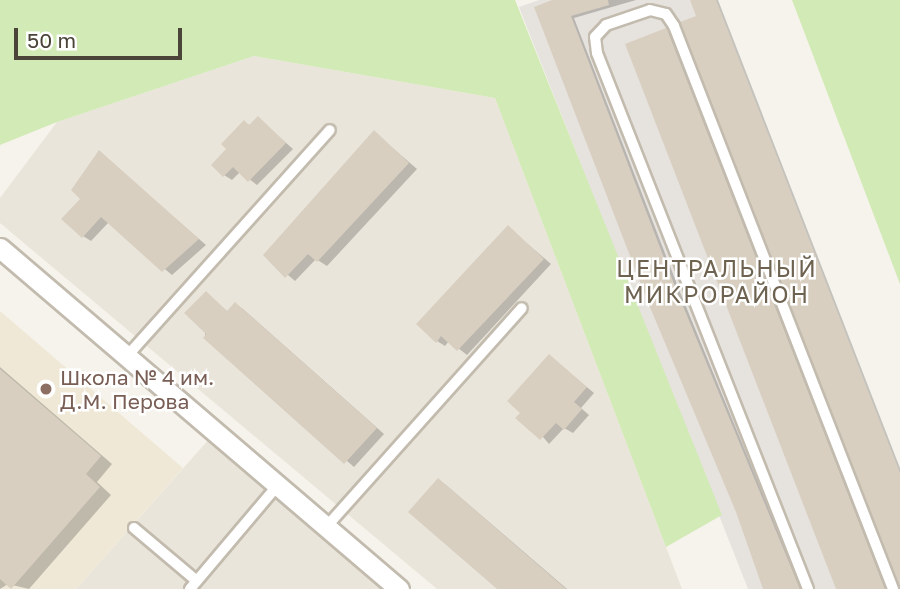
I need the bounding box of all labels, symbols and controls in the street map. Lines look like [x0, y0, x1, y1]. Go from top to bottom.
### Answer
scale bar [18, 14, 186, 58]
text: 50 m [27, 27, 76, 53]
district label: ЦЕНТРАЛЬНЫЙ МИКРОРАЙОН [618, 254, 816, 308]
place label: Школа № 4 им. Д.М. Перова [60, 364, 214, 414]
marker: Школа № 4 им. Д.М. Перова [38, 381, 54, 397]

